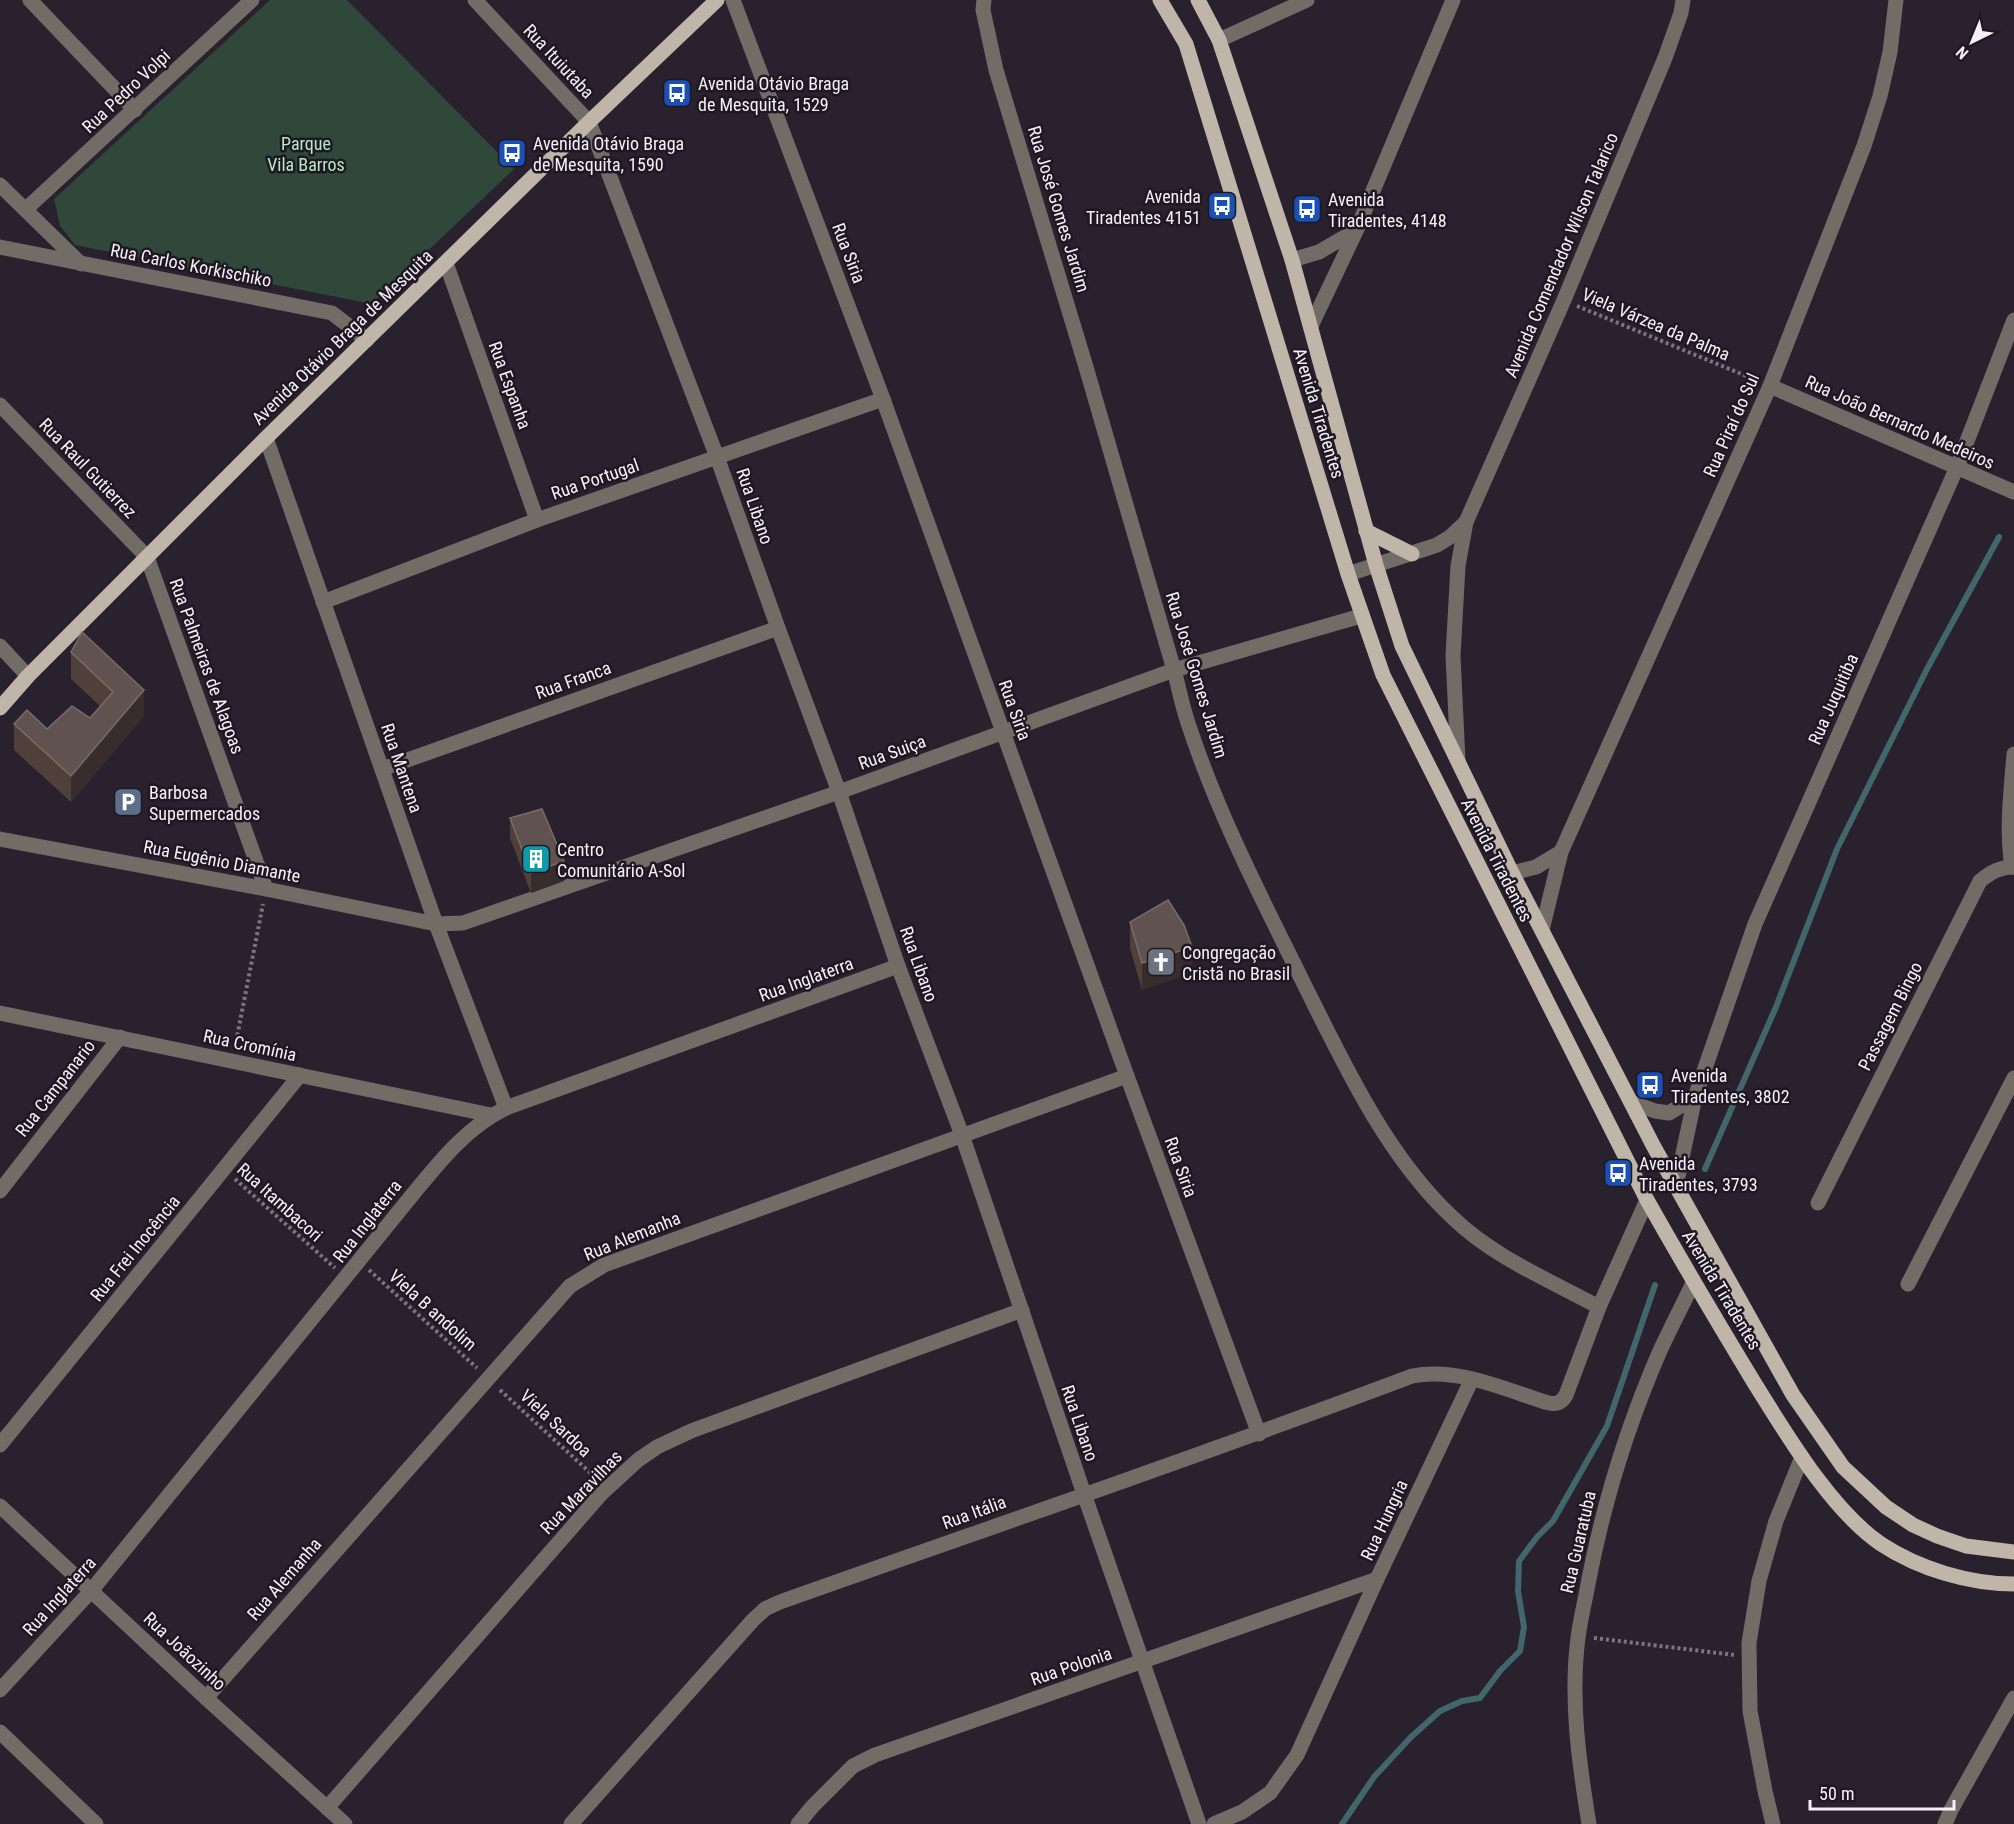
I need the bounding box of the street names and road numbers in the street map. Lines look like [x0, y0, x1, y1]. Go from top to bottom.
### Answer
street label: Rua Ituiutaba [519, 20, 599, 102]
street label: Rua Pedro Volpi [78, 45, 174, 137]
street label: Rua José Gomes Jardim [1024, 123, 1094, 295]
street label: Avenida Comendador Wilson Talarico [1500, 129, 1622, 381]
street label: Rua Siria [828, 220, 870, 286]
street label: Rua Carlos Korkischiko [109, 239, 273, 291]
street label: Avenida Otávio Braga de Mesquita [247, 245, 437, 429]
street label: Viela Várzea da Palma [1579, 283, 1733, 365]
street label: Rua Espanha [484, 338, 536, 432]
street label: Avenida Tiradentes [1289, 345, 1349, 481]
street label: Rua Piraí do Sul [1699, 370, 1763, 480]
street label: Rua João Bernardo Medeiros [1802, 371, 1998, 473]
street label: Rua Raul Gutierrez [35, 414, 141, 522]
street label: Rua Portugal [548, 454, 642, 504]
street label: Rua Libano [732, 465, 778, 547]
street label: Rua Palmeiras de Alagoas [165, 575, 249, 757]
street label: Rua José Gomes Jardim [1162, 589, 1232, 761]
street label: Rua Juquitiba [1804, 650, 1862, 748]
street label: Rua Franca [532, 657, 614, 703]
street label: Rua Siria [994, 677, 1036, 743]
street label: Rua Mantena [377, 721, 427, 815]
street label: Rua Suiça [855, 730, 929, 774]
street label: Avenida Tiradentes [1457, 795, 1537, 925]
street label: Rua Eugênio Diamante [142, 835, 302, 887]
street label: Rua Libano [896, 923, 942, 1005]
street label: Rua Inglaterra [756, 952, 856, 1006]
street label: Passagem Bingo [1854, 958, 1926, 1074]
street label: Rua Cromínia [201, 1025, 299, 1065]
street label: Rua Campanario [11, 1035, 99, 1141]
street label: Rua Siria [1160, 1134, 1202, 1200]
street label: Rua Itambacori [233, 1158, 327, 1246]
street label: Rua Inglaterra [328, 1176, 406, 1266]
street label: Rua Frei Inocência [86, 1191, 184, 1305]
street label: Rua Alemanha [581, 1207, 683, 1265]
street label: Avenida Tiradentes [1678, 1227, 1766, 1353]
street label: Viela B andolim [385, 1265, 481, 1355]
street label: Rua Libano [1057, 1382, 1103, 1464]
street label: Viela Sardoa [516, 1385, 596, 1461]
street label: Rua Maravilhas [536, 1446, 626, 1538]
street label: Rua Hungria [1356, 1476, 1412, 1564]
street label: Rua Guaratuba [1556, 1489, 1600, 1595]
street label: Rua Itália [939, 1491, 1009, 1533]
street label: Rua Alemanha [243, 1534, 325, 1624]
street label: Rua Inglaterra [18, 1552, 100, 1640]
street label: Rua Joãozinho [140, 1608, 230, 1694]
street label: Rua Polonia [1028, 1642, 1114, 1690]

